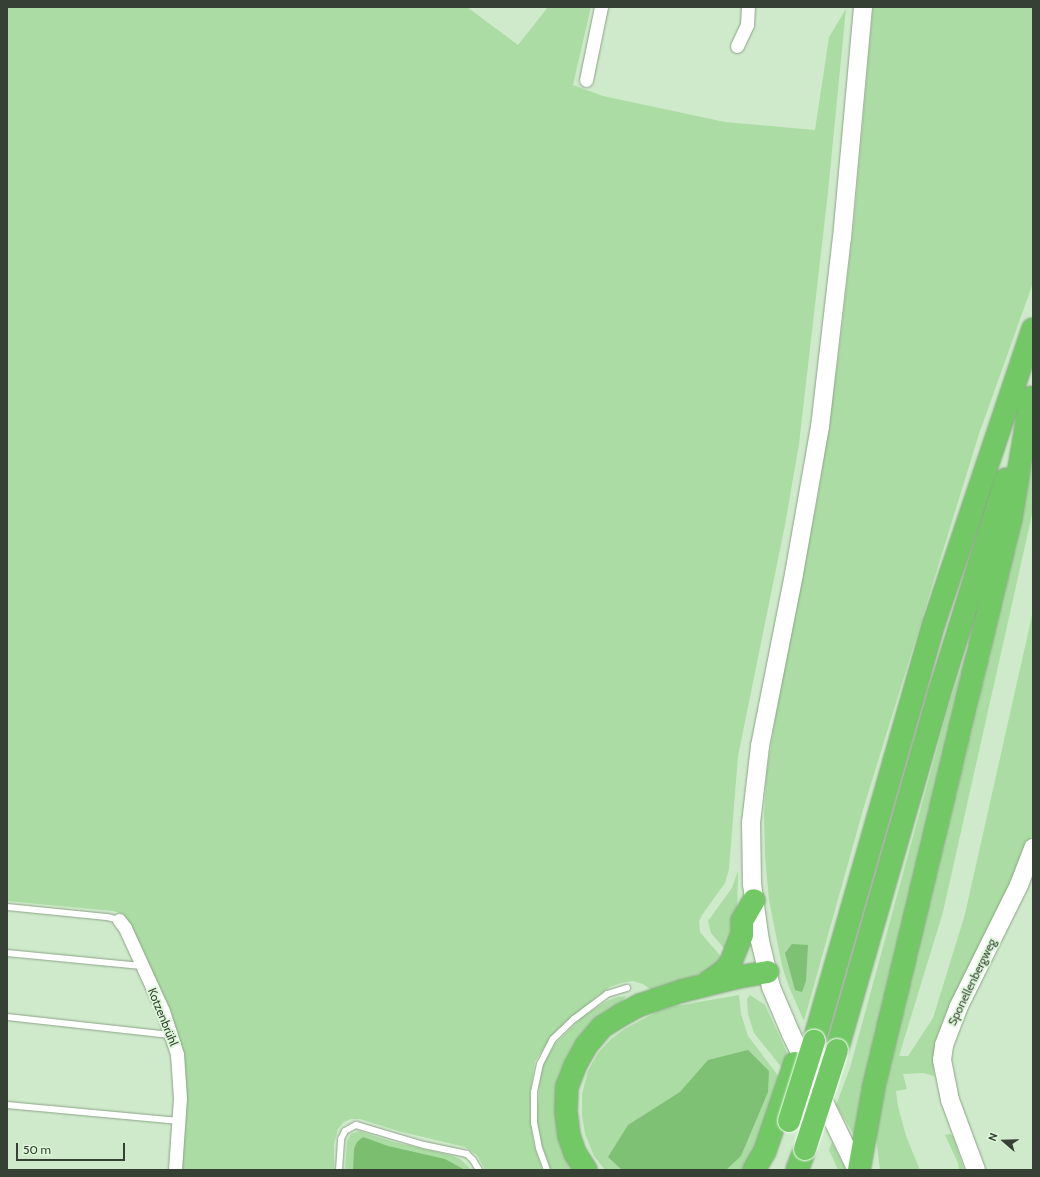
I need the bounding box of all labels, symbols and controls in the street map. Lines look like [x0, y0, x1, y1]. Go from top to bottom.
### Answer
street label: Sponellenbergweg [945, 936, 999, 1028]
street label: Kotzenbrühl [145, 986, 181, 1048]
north arrow [984, 1121, 1024, 1161]
text: N [985, 1131, 1001, 1143]
scale bar [18, 1135, 127, 1161]
text: 50 m [23, 1142, 51, 1157]

